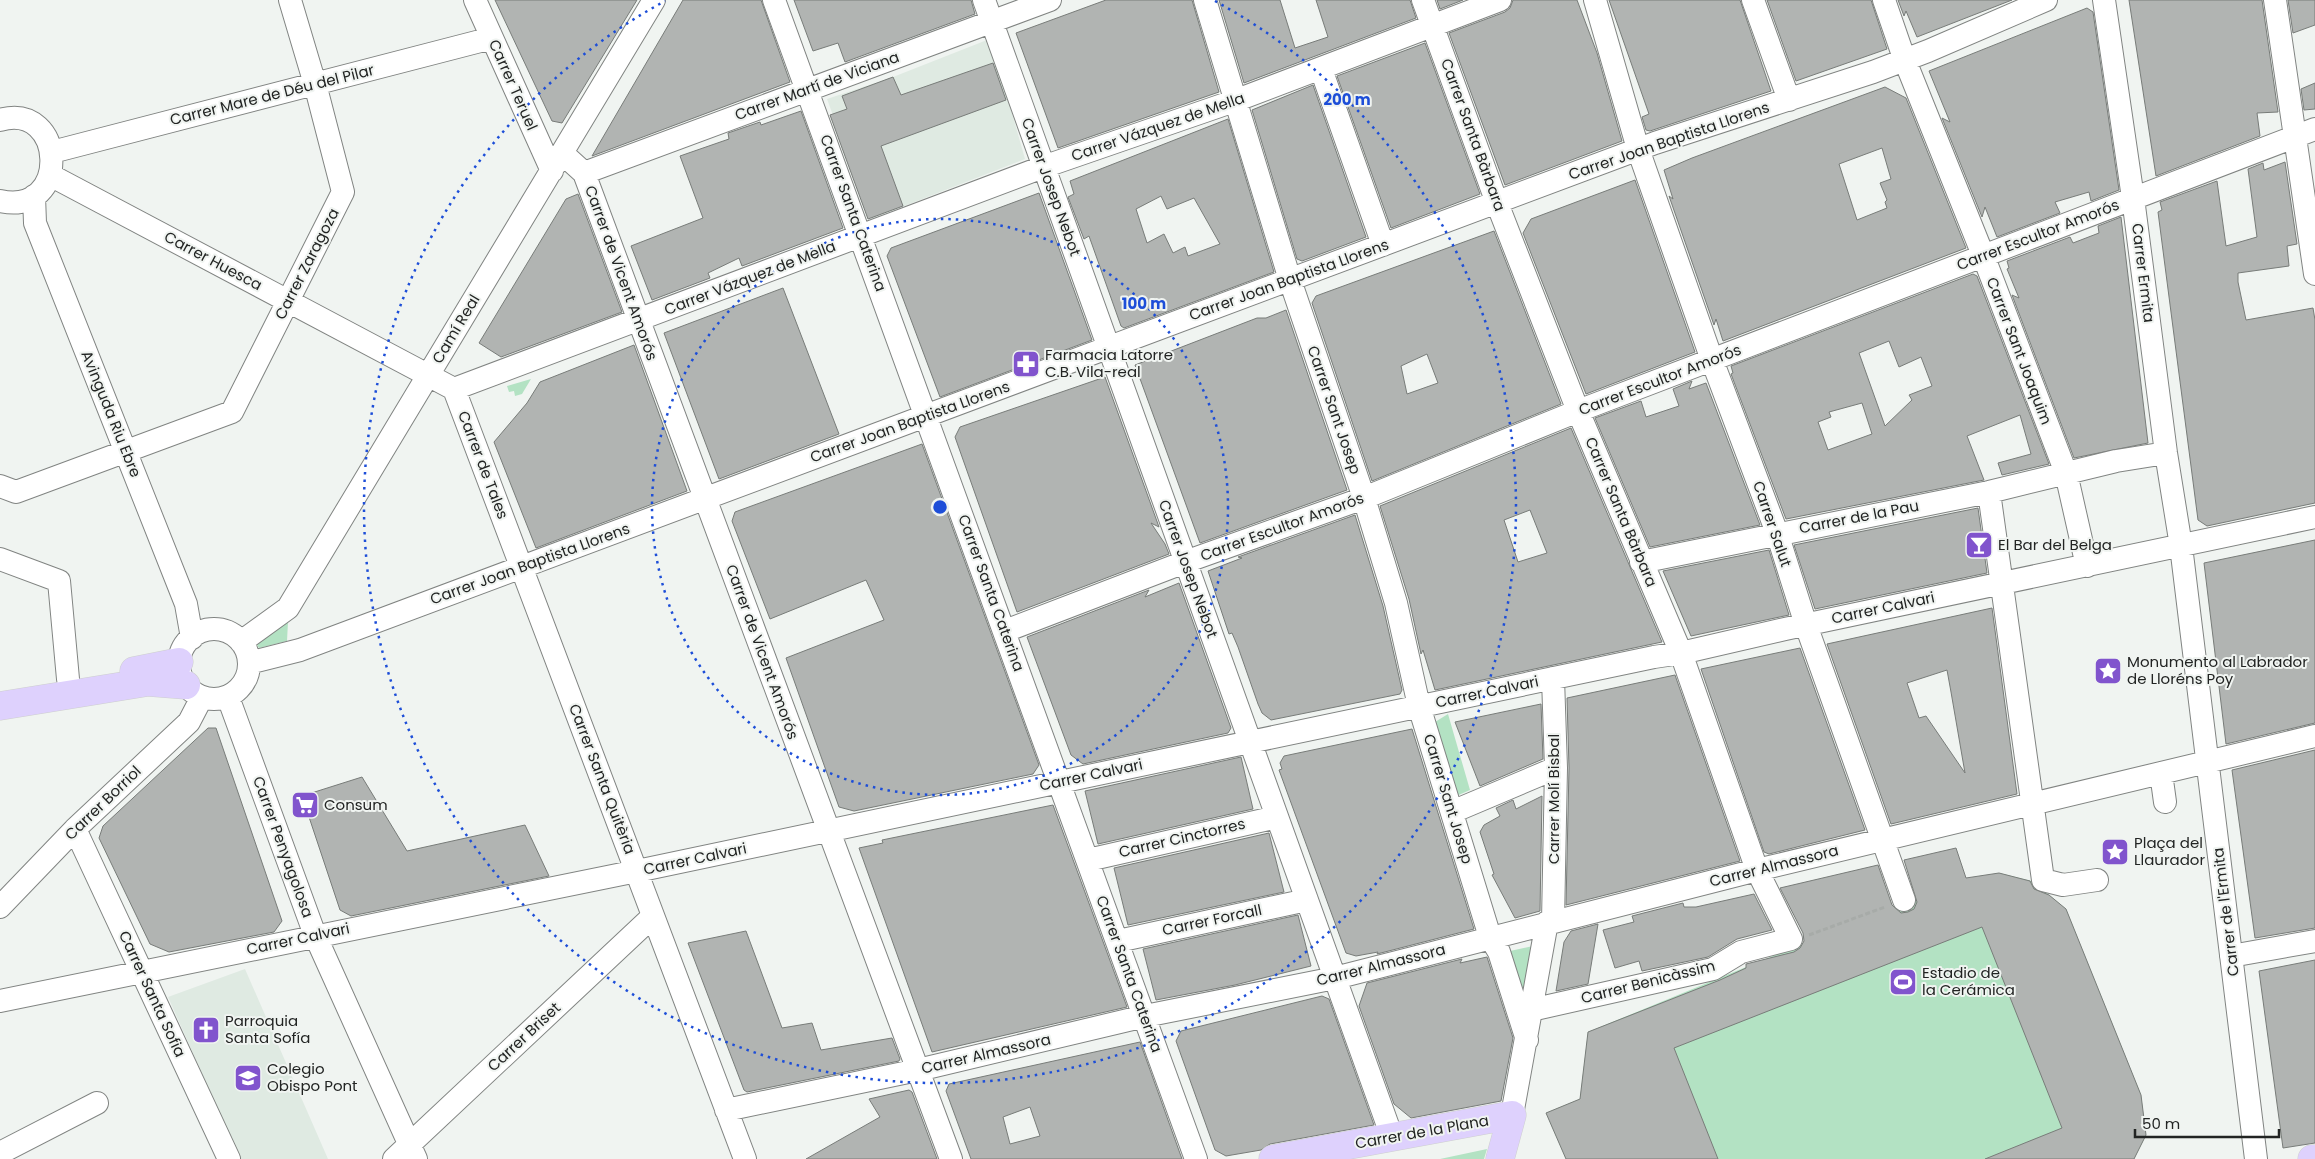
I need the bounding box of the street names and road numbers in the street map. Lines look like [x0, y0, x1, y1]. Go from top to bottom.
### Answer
street label: Carrer Teruel [484, 36, 543, 134]
street label: Carrer Martí de Viciana [732, 46, 902, 125]
street label: Carrer Santa Bàrbara [1436, 56, 1511, 214]
street label: Carrer Mare de Déu del Pilar [168, 59, 377, 130]
street label: Carrer Vázquez de Mella [1068, 87, 1247, 166]
street label: Carrer Joan Baptista Llorens [1566, 96, 1772, 185]
street label: Carrer Josep Nebot [1017, 115, 1086, 259]
street label: Carrer Santa Caterina [815, 131, 892, 294]
street label: Carrer de Vicent Amorós [580, 182, 663, 363]
street label: Carrer Escultor Amorós [1954, 194, 2122, 275]
street label: Carrer Zaragoza [269, 204, 344, 323]
street label: Carrer Ermita [2127, 222, 2160, 324]
street label: Carrer Huesca [161, 226, 266, 295]
street label: Carrer Joan Baptista Llorens [1186, 233, 1392, 326]
street label: Carrer Vázquez de Mella [661, 235, 839, 320]
street label: Carrer Sant Joaquim [1982, 274, 2057, 428]
street label: Camí Real [427, 290, 484, 367]
street label: Carrer Escultor Amorós [1576, 339, 1744, 420]
street label: Carrer Sant Josep [1303, 343, 1366, 477]
street label: Avinguda Riu Ebre [76, 347, 146, 480]
street label: Carrer Joan Baptista Llorens [807, 375, 1013, 468]
street label: Carrer de Tales [453, 408, 514, 522]
street label: Carrer Santa Bàrbara [1580, 434, 1663, 590]
street label: Carrer Salut [1748, 478, 1797, 570]
street label: Carrer Escultor Amorós [1197, 487, 1367, 566]
street label: Carrer de la Pau [1797, 495, 1921, 538]
street label: Carrer Josep Nebot [1154, 497, 1223, 641]
street label: Carrer Santa Caterina [953, 511, 1030, 674]
street label: Carrer Joan Baptista Llorens [427, 517, 633, 610]
street label: Carrer de Vicent Amorós [721, 561, 804, 742]
street label: Carrer Calvari [1829, 586, 1936, 629]
street label: Carrer Calvari [1433, 670, 1540, 713]
street label: Carrer Santa Quitèria [564, 701, 641, 857]
street label: Carrer Sant Josep [1419, 731, 1478, 866]
street label: Carrer Molí Bisbal [1543, 734, 1564, 864]
street label: Carrer Calvari [1037, 753, 1144, 796]
street label: Carrer Borriol [60, 761, 145, 845]
street label: Carrer Penyagolosa [248, 773, 319, 920]
street label: Carrer Cinctorres [1117, 813, 1247, 862]
street label: Carrer Calvari [641, 837, 748, 880]
street label: Carrer Almassora [1707, 839, 1841, 892]
street label: Carrer de l'Ermita [2207, 847, 2244, 978]
street label: Carrer Santa Caterina [1091, 892, 1168, 1055]
street label: Carrer Forcall [1160, 899, 1264, 940]
street label: Carrer Calvari [244, 917, 351, 960]
street label: Carrer Santa Sofia [114, 927, 191, 1060]
street label: Carrer Almassora [1314, 938, 1448, 991]
street label: Carrer Benicàssim [1579, 955, 1717, 1008]
street label: Carrer Briset [483, 997, 565, 1076]
street label: Carrer Almassora [919, 1028, 1053, 1079]
street label: Carrer de la Plana [1353, 1109, 1490, 1154]

